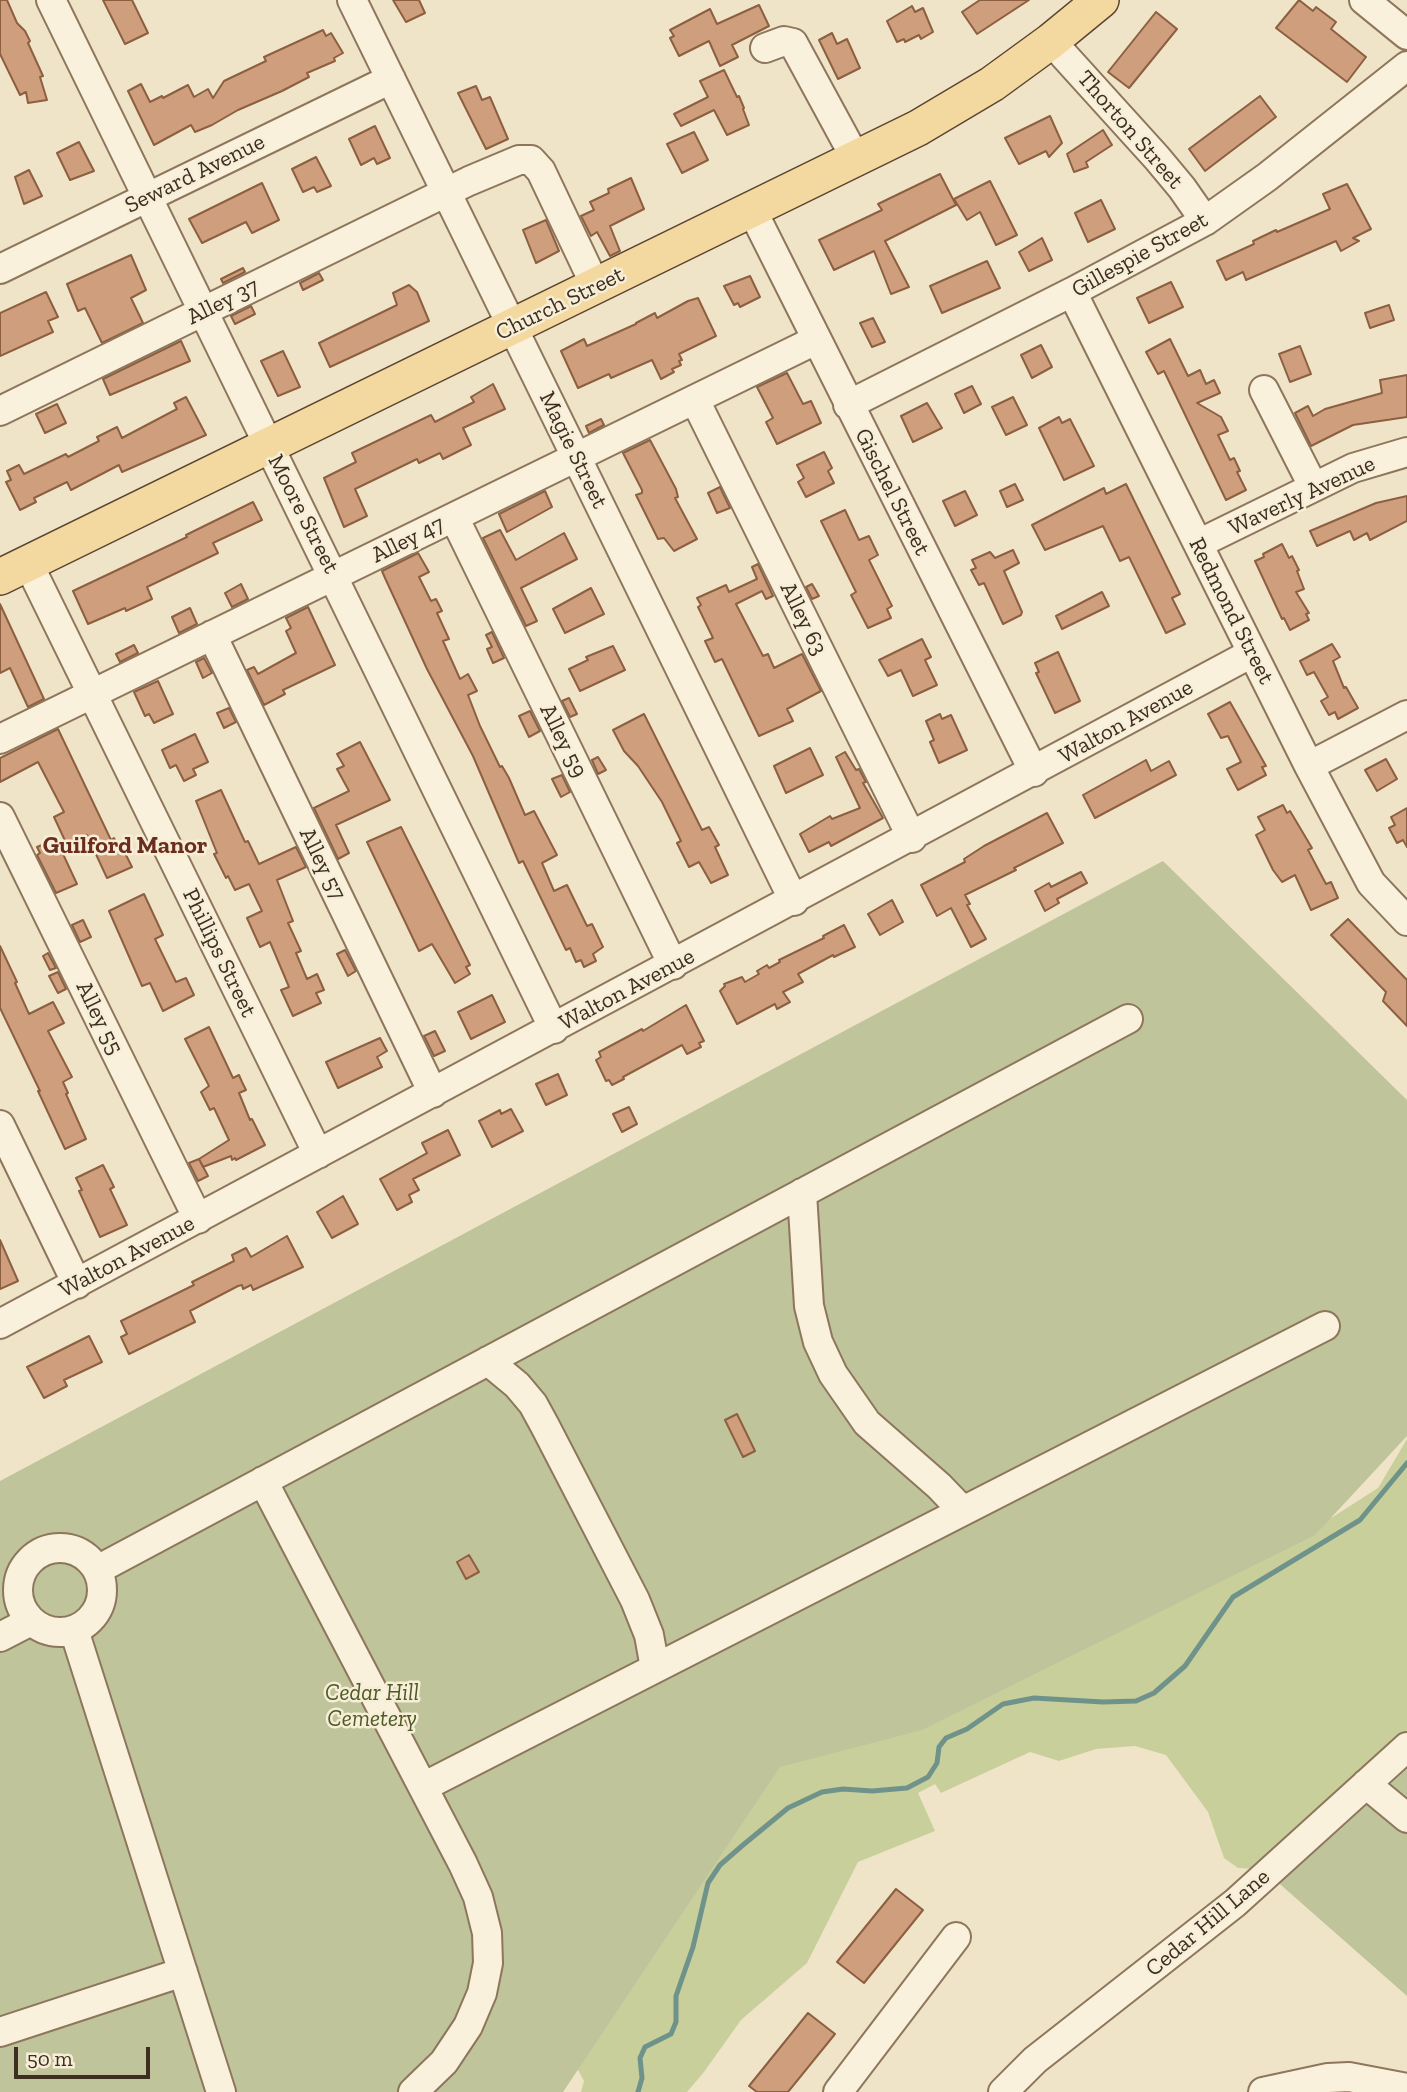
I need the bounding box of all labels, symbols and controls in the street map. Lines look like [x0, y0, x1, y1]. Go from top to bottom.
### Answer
street label: Thorton Street [1071, 65, 1189, 195]
street label: Seward Avenue [121, 128, 269, 220]
street label: Gillespie Street [1067, 206, 1213, 304]
street label: Church Street [491, 261, 629, 347]
street label: Alley 37 [183, 273, 263, 331]
street label: Magie Street [533, 387, 613, 513]
street label: Gischel Street [848, 424, 936, 560]
street label: Moore Street [261, 450, 345, 578]
street label: Waverly Avenue [1224, 450, 1380, 542]
street label: Alley 47 [367, 511, 449, 569]
street label: Redmond Street [1182, 533, 1280, 689]
street label: Alley 63 [774, 578, 832, 660]
street label: Walton Avenue [1054, 674, 1198, 770]
street label: Alley 59 [533, 700, 593, 782]
street label: Alley 57 [293, 823, 351, 905]
district label: Guilford Manor [43, 832, 207, 860]
street label: Phillips Street [176, 884, 262, 1022]
street label: Walton Avenue [555, 943, 699, 1037]
street label: Alley 55 [69, 977, 129, 1059]
street label: Walton Avenue [55, 1210, 199, 1304]
park label: Cedar Hill Cemetery [325, 1679, 419, 1733]
street label: Cedar Hill Lane [1140, 1863, 1276, 1983]
scale bar [18, 2032, 154, 2076]
text: 50 m [27, 2046, 73, 2071]

